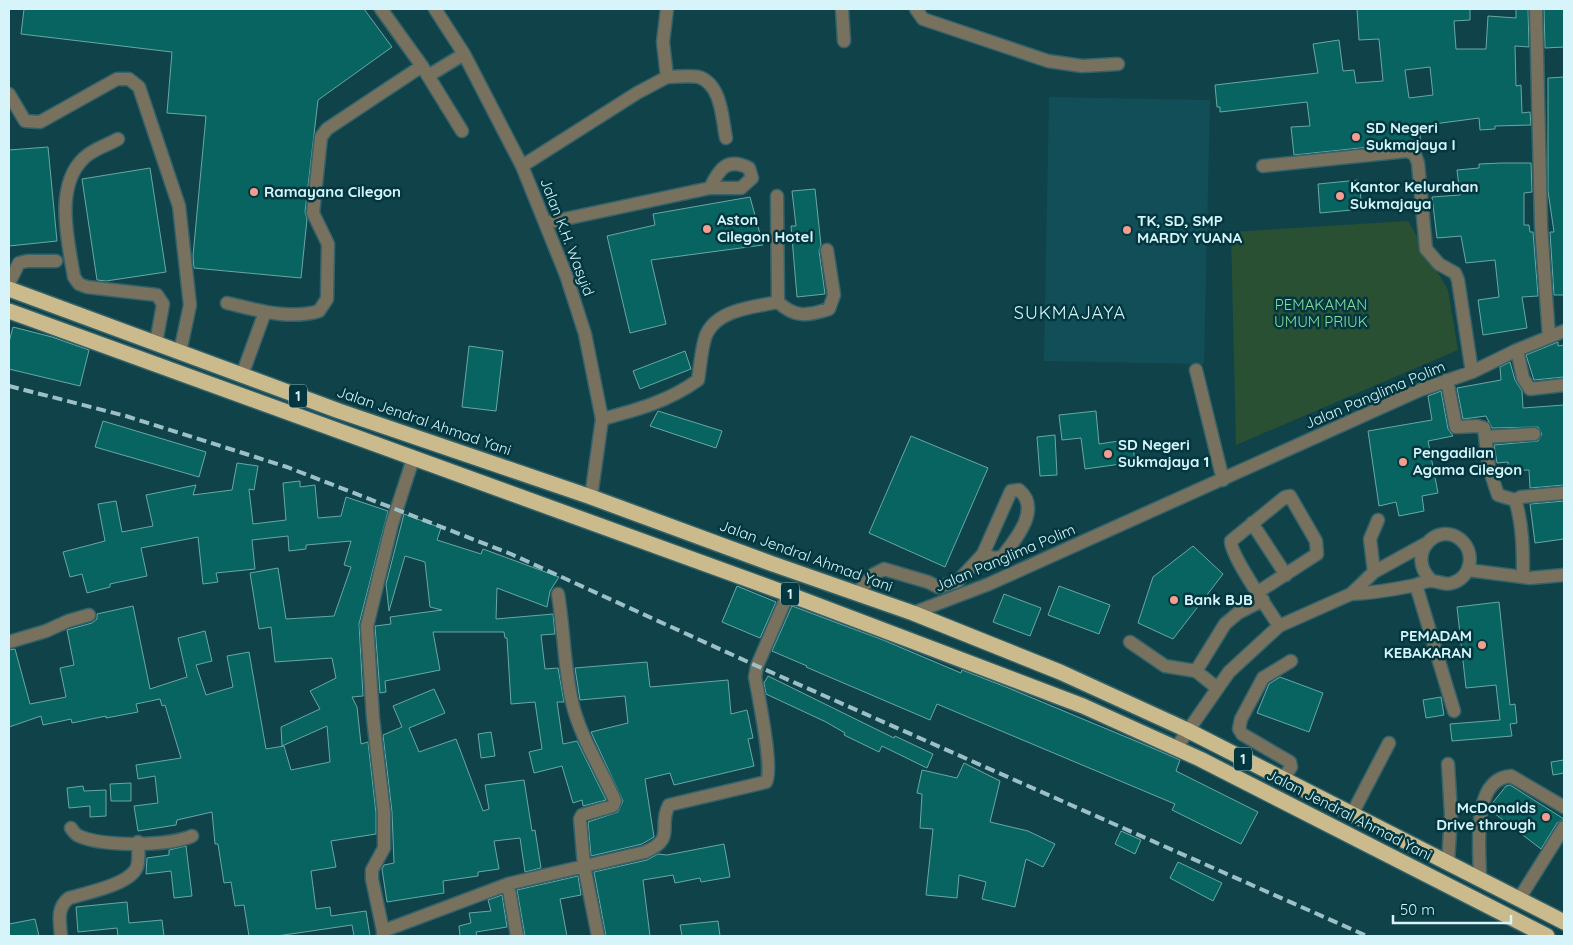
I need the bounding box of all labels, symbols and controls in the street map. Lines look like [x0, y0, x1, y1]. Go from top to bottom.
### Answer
place label: SD Negeri Sukmajaya I [1366, 118, 1456, 154]
marker: SD Negeri Sukmajaya I [1350, 131, 1362, 143]
street label: Jalan K.H. Wasyid [536, 175, 599, 298]
place label: Kantor Kelurahan Sukmajaya [1350, 177, 1478, 213]
place label: Ramayana Cilegon [264, 182, 401, 201]
marker: Ramayana Cilegon [248, 186, 260, 198]
marker: Kantor Kelurahan Sukmajaya [1334, 190, 1346, 202]
place label: Aston Cilegon Hotel [717, 210, 814, 246]
place label: TK, SD, SMP MARDY YUANA [1137, 211, 1242, 247]
marker: Aston Cilegon Hotel [701, 223, 713, 235]
marker: TK, SD, SMP MARDY YUANA [1121, 224, 1133, 236]
park label: PEMAKAMAN UMUM PRIUK [1274, 295, 1368, 331]
district label: SUKMAJAYA [1014, 301, 1126, 324]
street label: Jalan Panglima Polim [1302, 356, 1448, 433]
street label: Jalan Jendral Ahmad Yani [335, 382, 514, 459]
road number: 1 [289, 384, 307, 408]
place label: SD Negeri Sukmajaya 1 [1118, 435, 1209, 471]
place label: Pengadilan Agama Cilegon [1413, 443, 1522, 479]
marker: SD Negeri Sukmajaya 1 [1102, 448, 1114, 460]
marker: Pengadilan Agama Cilegon [1397, 456, 1409, 468]
street label: Jalan Jendral Ahmad Yani [717, 515, 895, 596]
street label: Jalan Panglima Polim [932, 519, 1078, 596]
road number: 1 [781, 582, 799, 606]
place label: Bank BJB [1184, 590, 1253, 609]
marker: Bank BJB [1168, 594, 1180, 606]
place label: PEMADAM KEBAKARAN [1384, 626, 1472, 662]
marker: PEMADAM KEBAKARAN [1476, 639, 1488, 651]
road number: 1 [1234, 748, 1252, 771]
street label: Jalan Jendral Ahmad Yani [1263, 765, 1435, 865]
place label: McDonalds Drive through [1436, 798, 1536, 834]
marker: McDonalds Drive through [1540, 811, 1552, 823]
scale bar [1393, 892, 1510, 924]
text: 50 m [1400, 900, 1435, 919]

